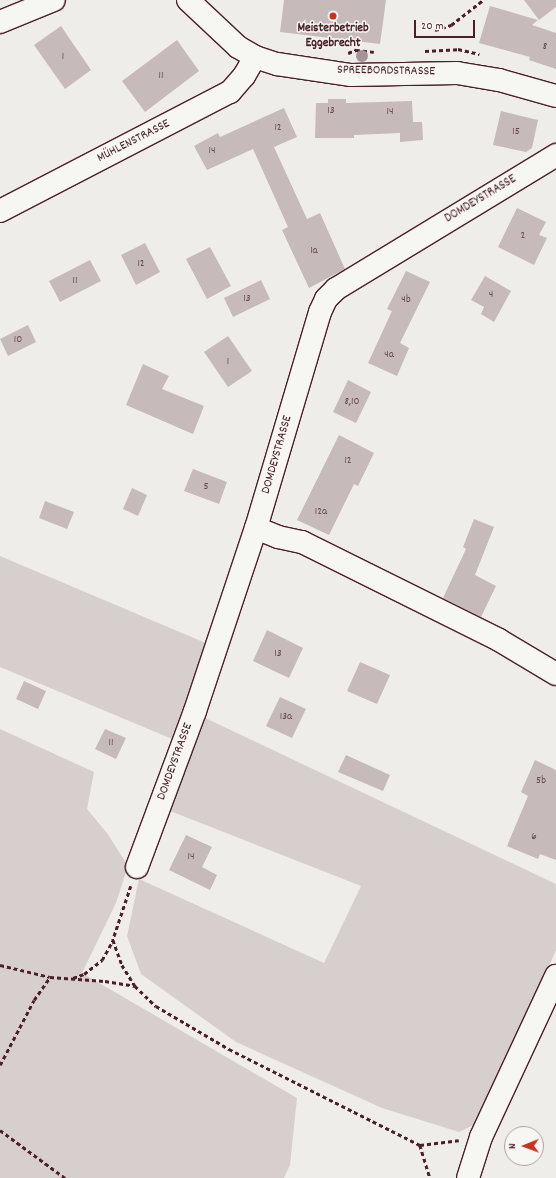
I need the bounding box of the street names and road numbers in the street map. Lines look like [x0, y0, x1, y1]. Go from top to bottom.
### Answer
street label: SPREEBORDSTRASSE [337, 63, 435, 81]
street label: MÜHLENSTRASSE [95, 117, 173, 167]
street label: DOMDEYSTRASSE [442, 172, 520, 228]
street label: DOMDEYSTRASSE [259, 414, 297, 496]
street label: DOMDEYSTRASSE [155, 721, 197, 803]

